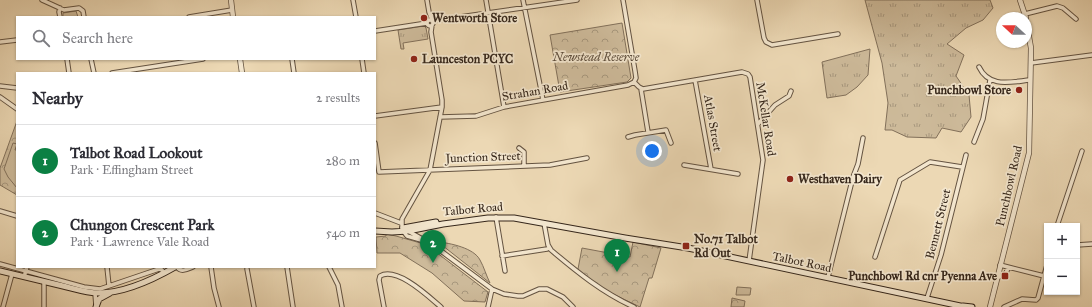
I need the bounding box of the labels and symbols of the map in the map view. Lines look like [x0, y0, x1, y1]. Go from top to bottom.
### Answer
place label: Wentworth Store [432, 11, 517, 25]
north arrow [996, 12, 1032, 48]
marker: Wentworth Store [419, 13, 429, 23]
park label: Newstead Reserve [552, 50, 640, 64]
place label: Launceston PCYC [422, 52, 513, 66]
marker: Launceston PCYC [409, 54, 419, 64]
street label: Strahan Road [501, 78, 569, 104]
street label: McKellar Road [753, 81, 779, 157]
place label: Punchbowl Store [927, 83, 1011, 97]
marker: Punchbowl Store [1014, 85, 1024, 95]
street label: Atlas Street [701, 93, 725, 153]
your location [642, 141, 662, 161]
street label: Punchbowl Road [993, 144, 1025, 228]
street label: Junction Street [443, 149, 522, 166]
place label: Westhaven Dairy [798, 172, 883, 187]
marker: Westhaven Dairy [785, 174, 795, 184]
street label: Bennett Street [923, 187, 954, 261]
street label: Talbot Road [442, 199, 504, 219]
pin: 2 [420, 230, 446, 263]
place label: No.71 Talbot Rd Out [694, 232, 758, 260]
pin: 1 [604, 239, 630, 272]
marker: No.71 Talbot Rd Out [681, 241, 691, 251]
street label: Talbot Road [771, 249, 833, 275]
place label: Punchbowl Rd cnr Pyenna Ave [848, 269, 997, 284]
marker: Punchbowl Rd cnr Pyenna Ave [1000, 271, 1010, 281]

